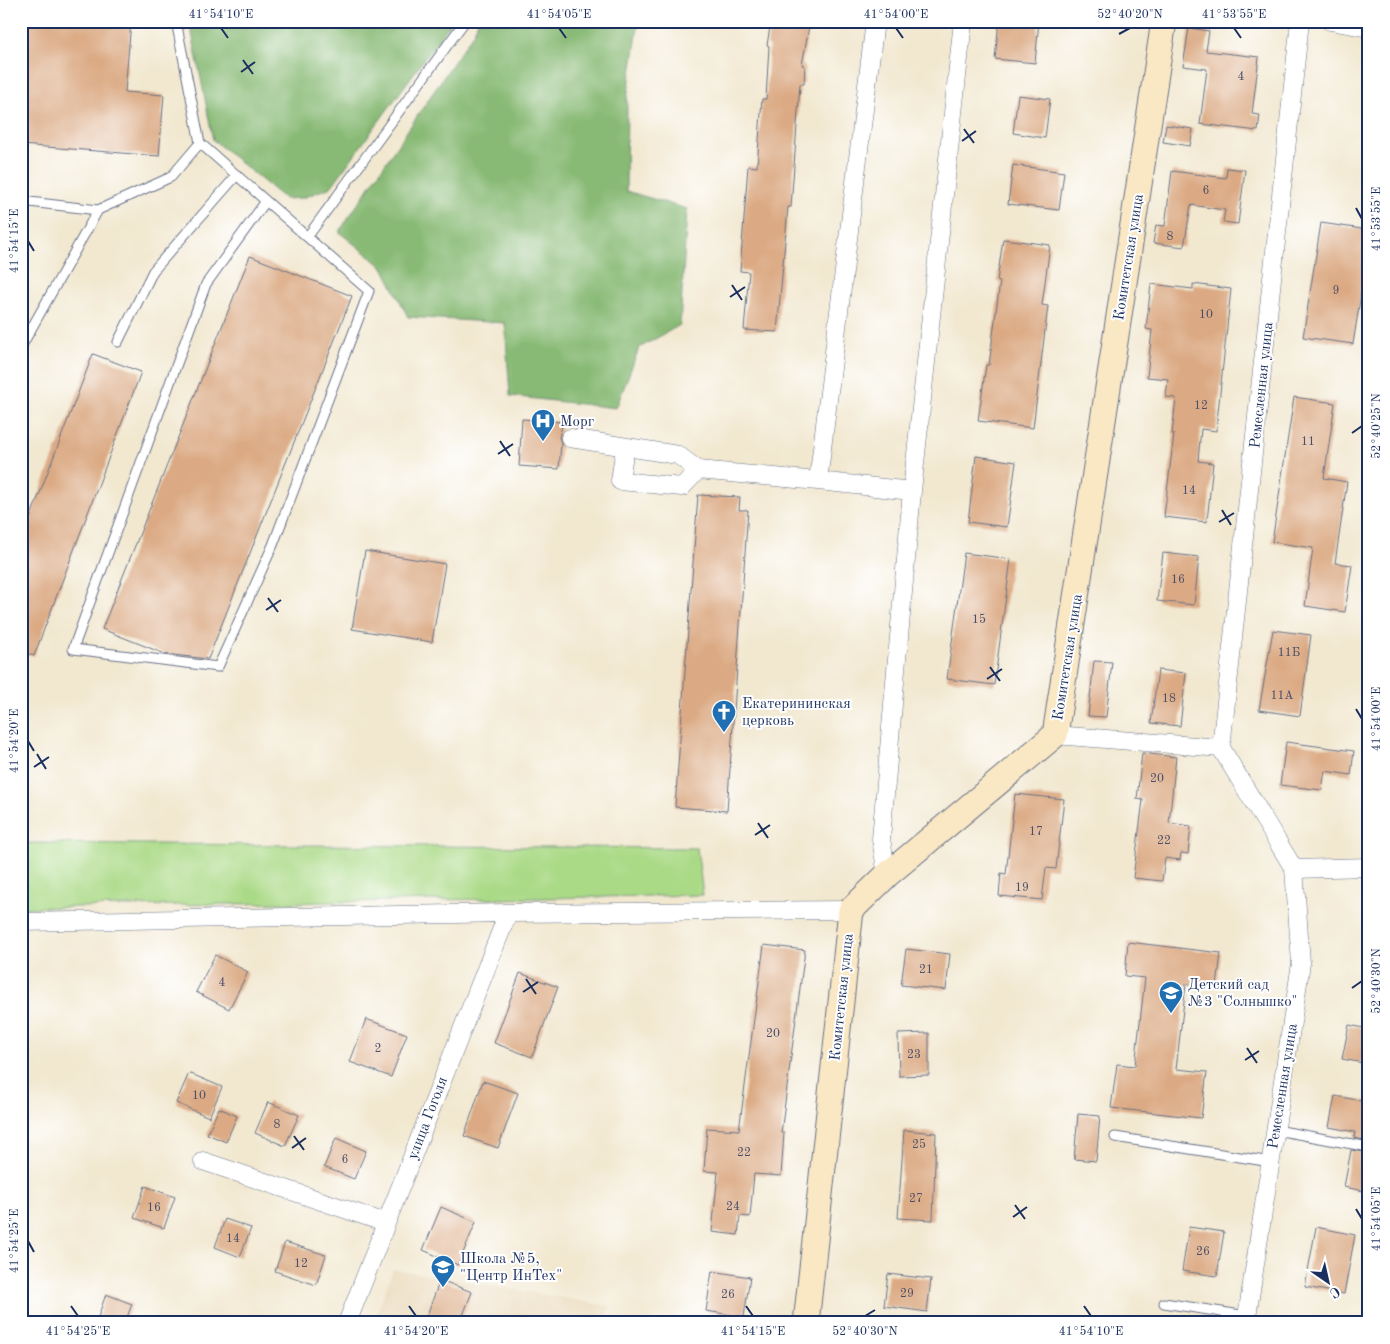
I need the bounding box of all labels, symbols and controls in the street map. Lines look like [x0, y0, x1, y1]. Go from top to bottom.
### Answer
text: 41°54'10"E [189, 8, 253, 21]
text: 41°54'05"E [527, 8, 591, 21]
text: 41°54'00"E [864, 8, 928, 21]
text: 52°40'20"N [1097, 8, 1163, 21]
text: 41°53'55"E [1202, 8, 1266, 21]
house number: 4 [1238, 71, 1245, 83]
house number: 6 [1203, 185, 1210, 197]
text: 41°53'55"E [1370, 187, 1383, 251]
street label: Комитетская улица [1112, 192, 1147, 322]
text: 41°54'15"E [8, 209, 21, 273]
house number: 8 [1167, 231, 1174, 243]
house number: 9 [1333, 285, 1339, 297]
house number: 10 [1199, 309, 1213, 321]
street label: Ремесленная улица [1248, 321, 1277, 449]
text: 52°40'25"N [1370, 393, 1383, 459]
house number: 12 [1194, 400, 1208, 412]
hospital icon: Морг [530, 408, 556, 442]
place label: Морг [560, 415, 594, 430]
house number: 11 [1301, 436, 1315, 448]
house number: 14 [1182, 485, 1196, 497]
house number: 16 [1171, 574, 1185, 586]
street label: Комитетская улица [1051, 592, 1086, 722]
house number: 15 [972, 613, 986, 626]
house number: 11Б [1278, 647, 1300, 659]
text: 41°54'00"E [1370, 687, 1383, 751]
house number: 11А [1270, 690, 1294, 702]
house number: 18 [1162, 693, 1176, 705]
place label: Екатерининская церковь [742, 697, 851, 729]
church icon: Екатерининская церковь [711, 699, 737, 733]
text: 41°54'20"E [8, 709, 21, 773]
house number: 20 [1150, 773, 1164, 785]
house number: 17 [1029, 826, 1043, 838]
house number: 22 [1157, 835, 1171, 847]
house number: 19 [1015, 882, 1029, 894]
street label: Комитетская улица [828, 932, 857, 1062]
text: 52°40'30"N [1370, 948, 1383, 1014]
house number: 21 [919, 964, 933, 976]
house number: 4 [219, 977, 226, 989]
place label: Детский сад №3 "Солнышко" [1188, 978, 1298, 1010]
school or university icon: Детский сад №3 "Солнышко" [1158, 980, 1184, 1014]
street label: Ремесленная улица [1266, 1022, 1301, 1150]
house number: 20 [766, 1028, 780, 1040]
house number: 2 [375, 1043, 381, 1055]
house number: 23 [907, 1049, 921, 1061]
street label: улица Гоголя [406, 1075, 451, 1162]
house number: 10 [192, 1090, 206, 1102]
house number: 8 [274, 1119, 281, 1131]
house number: 25 [912, 1138, 926, 1151]
house number: 22 [737, 1147, 751, 1159]
house number: 6 [342, 1154, 349, 1166]
text: 41°54'05"E [1370, 1187, 1383, 1251]
house number: 27 [909, 1193, 923, 1205]
house number: 24 [726, 1201, 740, 1213]
house number: 16 [147, 1202, 161, 1214]
text: 41°54'25"E [8, 1209, 21, 1273]
house number: 14 [226, 1233, 240, 1245]
house number: 26 [1196, 1246, 1210, 1258]
place label: Школа №5, "Центр ИнТех" [460, 1252, 562, 1284]
school or university icon: Школа №5, "Центр ИнТех" [430, 1254, 456, 1288]
north arrow [1302, 1256, 1352, 1306]
house number: 12 [294, 1258, 308, 1270]
text: С [1327, 1284, 1342, 1300]
house number: 29 [900, 1288, 914, 1300]
house number: 26 [721, 1289, 735, 1301]
text: 41°54'25"E [46, 1325, 110, 1338]
text: 41°54'20"E [384, 1325, 448, 1338]
text: 41°54'15"E [721, 1325, 785, 1338]
text: 52°40'30"N [832, 1325, 898, 1338]
text: 41°54'10"E [1059, 1325, 1123, 1338]

